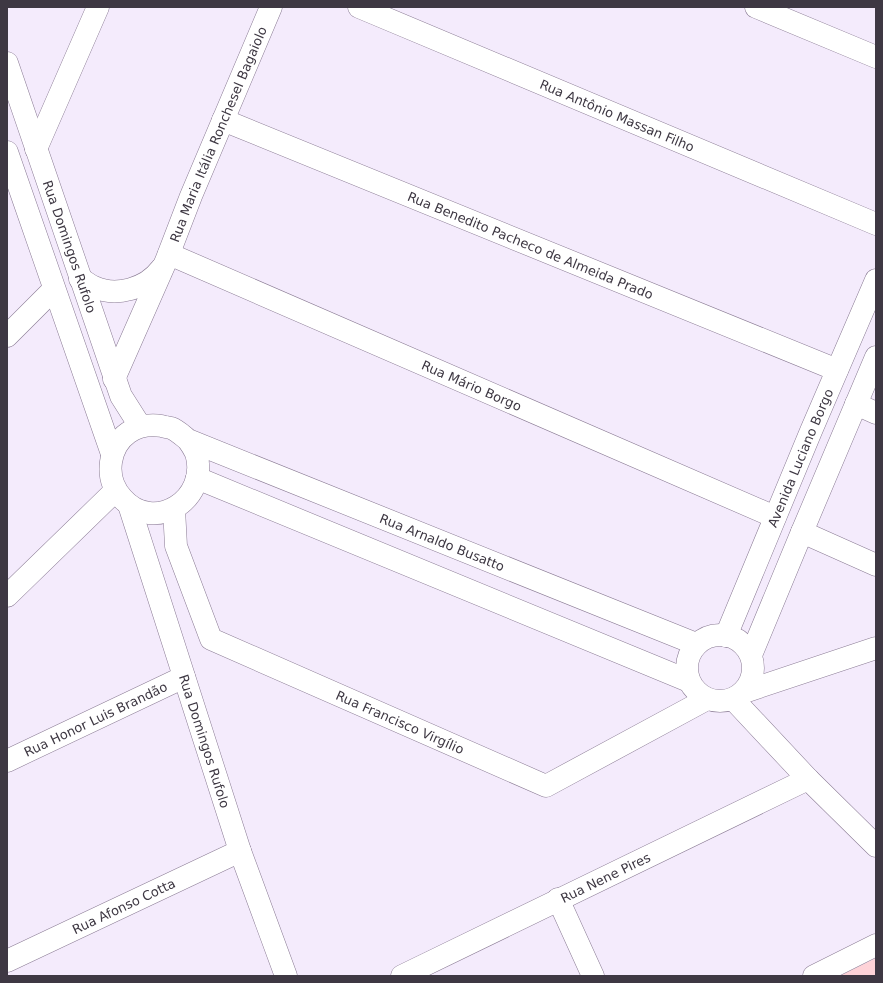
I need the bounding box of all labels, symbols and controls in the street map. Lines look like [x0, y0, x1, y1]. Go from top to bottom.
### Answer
street label: Rua Maria Itália Ronchesel Bagaiolo [167, 24, 270, 244]
street label: Rua Antônio Massan Filho [537, 77, 697, 155]
street label: Rua Domingos Rufolo [40, 178, 99, 315]
street label: Rua Benedito Pacheco de Almeida Prado [405, 189, 655, 302]
street label: Rua Mário Borgo [419, 358, 524, 414]
street label: Avenida Luciano Borgo [765, 386, 836, 529]
street label: Rua Arnaldo Busatto [378, 511, 507, 574]
street label: Rua Domingos Rufolo [176, 673, 233, 810]
street label: Rua Honor Luis Brandão [22, 679, 170, 760]
street label: Rua Francisco Virgílio [334, 688, 466, 757]
street label: Rua Nene Pires [558, 850, 653, 906]
street label: Rua Afonso Cotta [70, 876, 178, 937]

